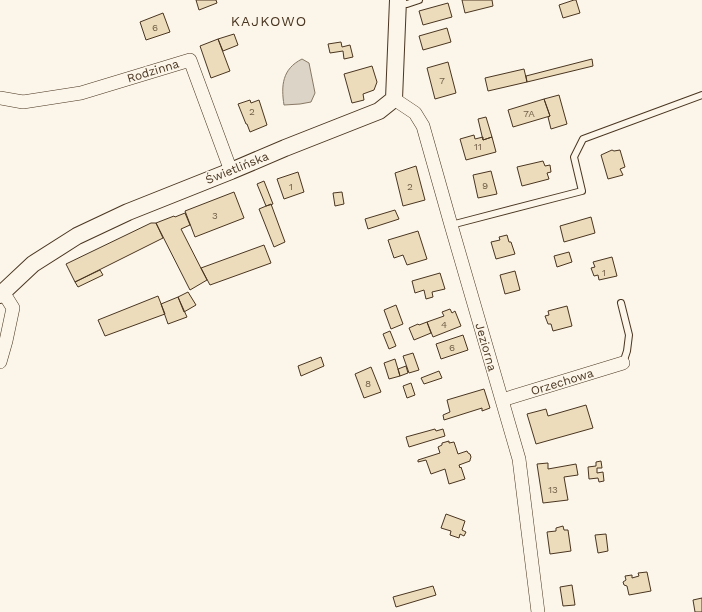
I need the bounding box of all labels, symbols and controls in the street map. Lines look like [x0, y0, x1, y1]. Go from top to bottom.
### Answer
district label: KAJKOWO [231, 13, 307, 29]
house number: 6 [152, 22, 158, 33]
street label: Rodzinna [125, 56, 181, 86]
house number: 7 [439, 75, 445, 86]
house number: 2 [249, 106, 255, 117]
house number: 7A [523, 108, 535, 119]
house number: 11 [474, 141, 482, 152]
street label: Świetlińska [203, 149, 271, 187]
house number: 9 [482, 180, 488, 191]
house number: 1 [289, 181, 293, 192]
house number: 2 [407, 181, 413, 192]
house number: 3 [212, 210, 218, 221]
house number: 1 [602, 267, 606, 278]
house number: 4 [441, 319, 447, 330]
street label: Jeziorna [472, 321, 500, 373]
house number: 6 [449, 342, 455, 353]
street label: Orzechowa [529, 366, 595, 398]
house number: 8 [365, 378, 371, 389]
house number: 13 [548, 484, 558, 495]

